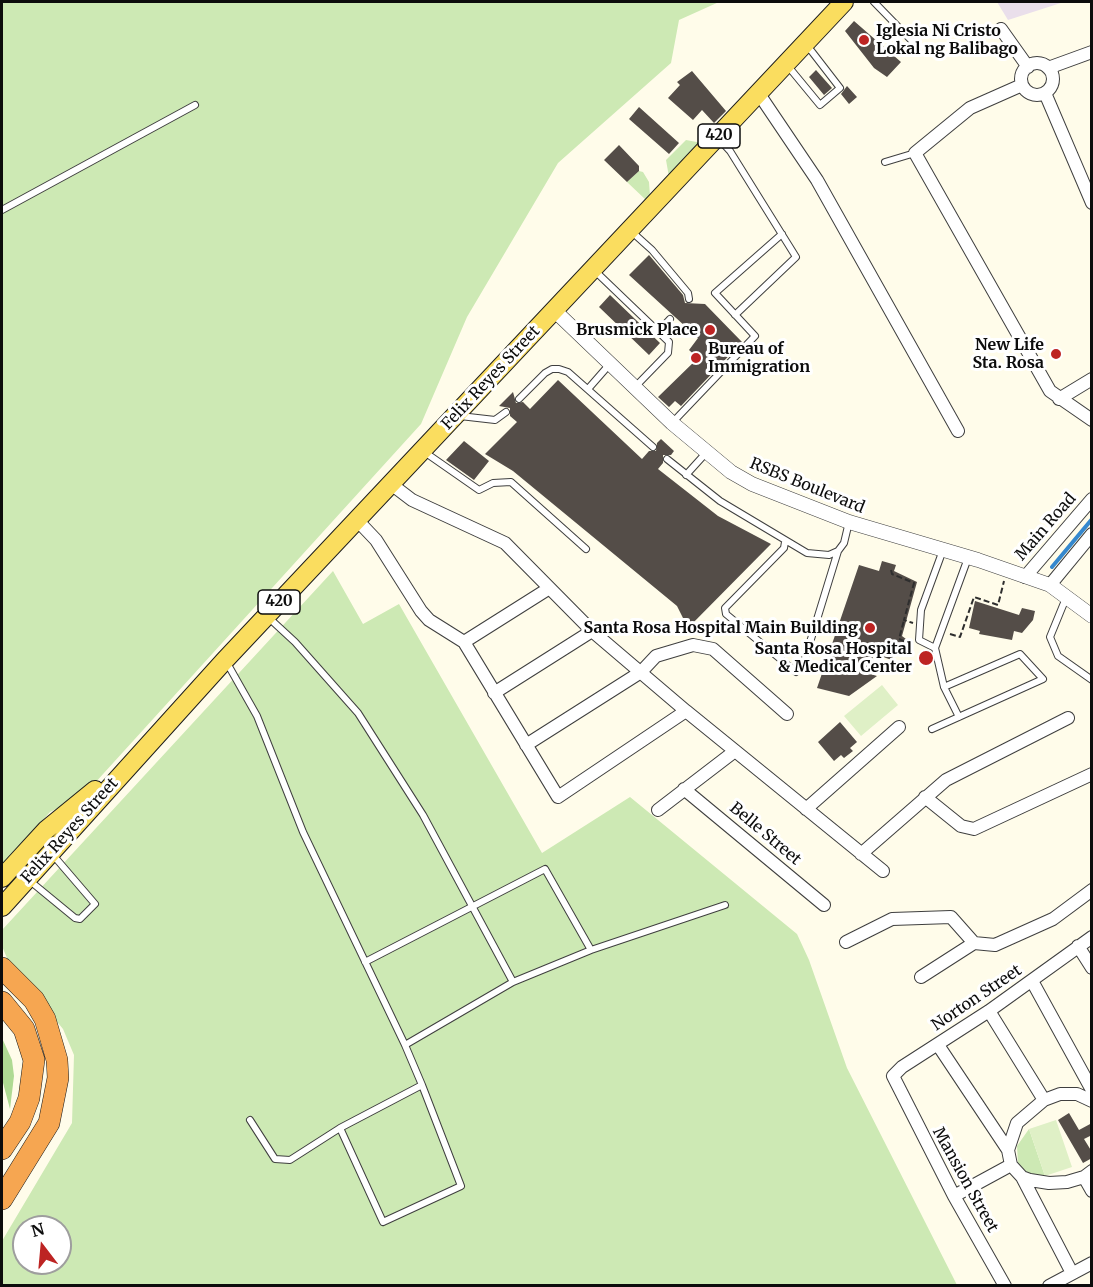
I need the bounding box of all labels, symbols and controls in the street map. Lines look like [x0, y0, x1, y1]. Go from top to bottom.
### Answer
place label: Iglesia Ni Cristo Lokal ng Balibago [876, 21, 1018, 59]
marker: Iglesia Ni Cristo Lokal ng Balibago [857, 33, 871, 47]
road number: 420 [698, 124, 740, 148]
place label: Brusmick Place [576, 320, 698, 340]
street label: Felix Reyes Street [438, 322, 544, 434]
marker: Brusmick Place [703, 323, 717, 337]
place label: New Life Sta. Rosa [973, 335, 1044, 373]
place label: Bureau of Immigration [708, 339, 810, 377]
marker: New Life Sta. Rosa [1049, 347, 1063, 361]
marker: Bureau of Immigration [689, 351, 703, 365]
street label: RSBS Boulevard [747, 454, 867, 518]
street label: Main Road [1012, 489, 1080, 565]
road number: 420 [258, 590, 300, 614]
place label: Santa Rosa Hospital Main Building [584, 618, 858, 638]
marker: Santa Rosa Hospital Main Building [863, 621, 877, 635]
place label: Santa Rosa Hospital & Medical Center [755, 639, 912, 677]
marker: Santa Rosa Hospital & Medical Center [917, 649, 935, 667]
street label: Felix Reyes Street [18, 774, 122, 888]
street label: Belle Street [725, 799, 805, 869]
street label: Norton Street [928, 961, 1026, 1035]
street label: Mansion Street [928, 1124, 1002, 1236]
north arrow [12, 1215, 72, 1275]
text: N [29, 1218, 46, 1241]

